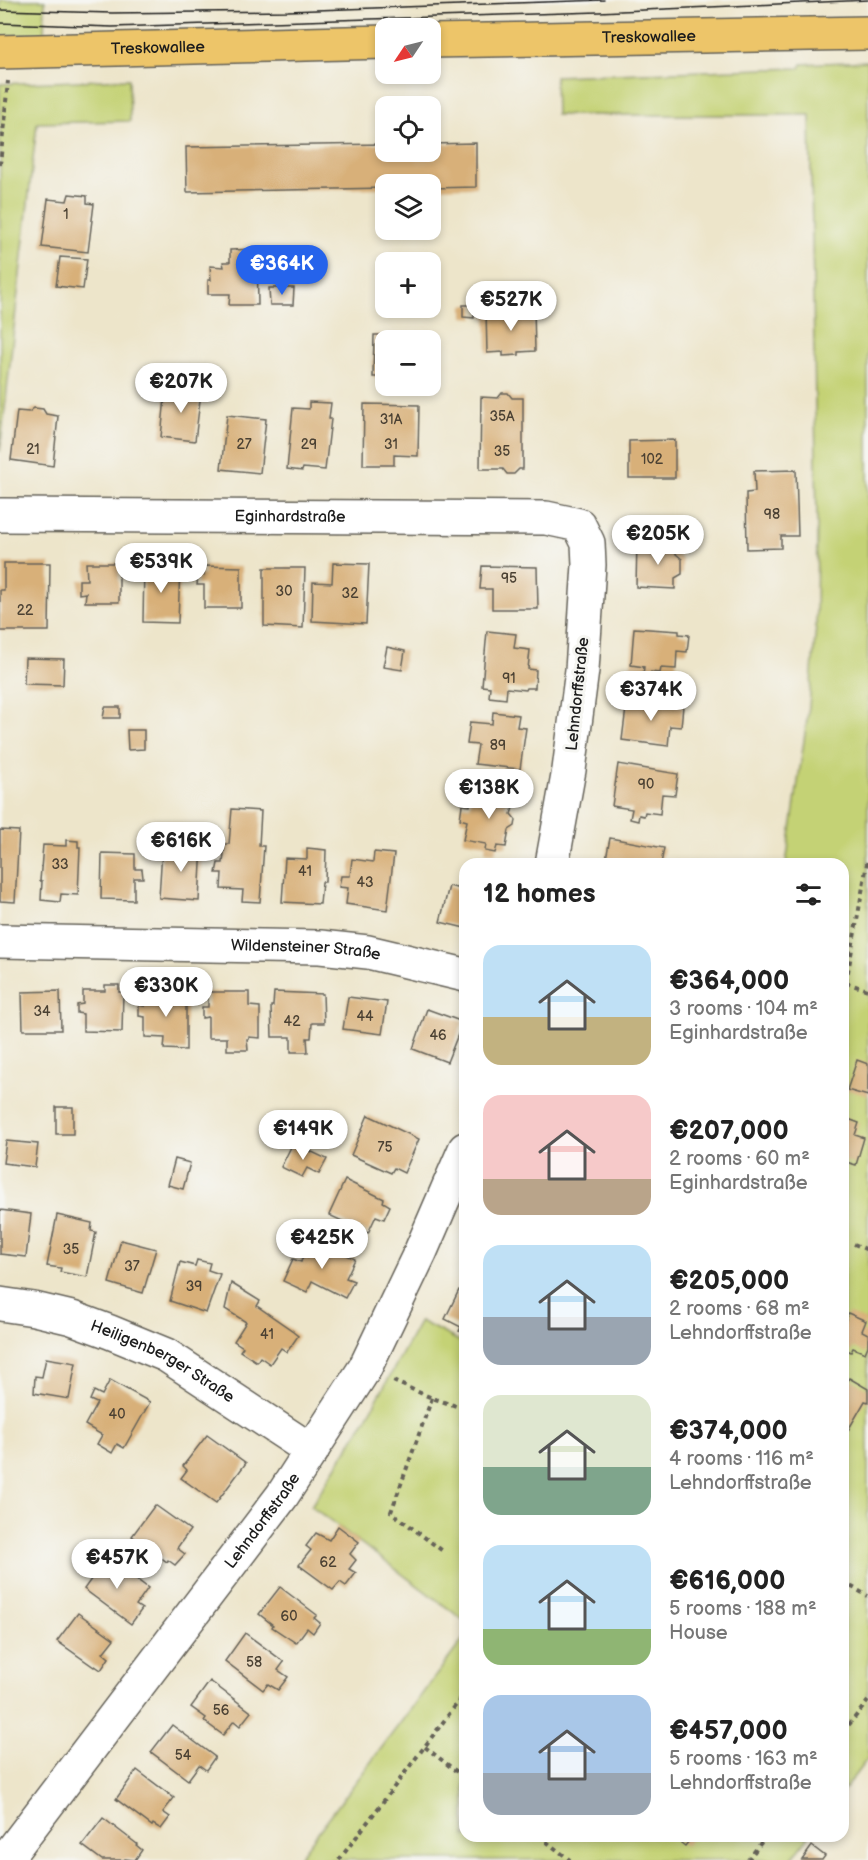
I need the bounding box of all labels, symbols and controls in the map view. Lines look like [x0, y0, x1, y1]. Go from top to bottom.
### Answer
north arrow [375, 18, 441, 84]
map controls [375, 18, 441, 396]
street label: Treskowallee [602, 27, 697, 47]
street label: Treskowallee [111, 37, 206, 59]
button: locate [375, 96, 441, 162]
button: layers [375, 174, 441, 240]
house number: 1 [63, 206, 69, 223]
pin: €364K [240, 245, 324, 296]
text: €364K [250, 252, 314, 276]
button: + [375, 252, 441, 318]
pin: €527K [469, 281, 553, 332]
text: €527K [480, 288, 542, 312]
button: − [375, 330, 441, 396]
pin: €207K [139, 363, 223, 414]
text: €207K [149, 370, 213, 394]
house number: 35A [489, 408, 515, 425]
house number: 31A [380, 411, 403, 428]
house number: 27 [236, 436, 252, 453]
house number: 29 [301, 436, 317, 453]
house number: 31 [384, 436, 398, 453]
house number: 21 [26, 441, 40, 458]
house number: 35 [494, 443, 510, 460]
house number: 102 [641, 451, 664, 468]
house number: 98 [764, 506, 780, 523]
street label: Eginhardstraße [234, 507, 346, 526]
pin: €205K [616, 515, 700, 566]
text: €205K [626, 522, 690, 546]
pin: €539K [119, 543, 203, 594]
text: €539K [129, 550, 193, 574]
house number: 95 [501, 570, 517, 587]
house number: 30 [276, 583, 292, 600]
house number: 32 [342, 585, 359, 602]
house number: 22 [17, 602, 34, 619]
street label: Lehndorffstraße [563, 636, 593, 752]
house number: 91 [502, 670, 516, 687]
pin: €374K [609, 671, 693, 722]
text: €374K [619, 678, 683, 702]
house number: 89 [490, 737, 506, 754]
pin: €138K [447, 769, 531, 820]
text: €138K [459, 776, 519, 800]
house number: 90 [638, 776, 654, 793]
pin: €616K [139, 822, 223, 873]
text: €616K [150, 829, 212, 853]
house number: 33 [51, 856, 69, 873]
house number: 41 [298, 863, 312, 880]
house number: 43 [356, 874, 374, 891]
icon: filters [792, 878, 825, 911]
text: 12 homes [483, 879, 595, 910]
street label: Wildensteiner Straße [231, 936, 383, 964]
text: €364,000 [669, 966, 789, 997]
pin: €330K [124, 967, 208, 1018]
icon: home [531, 969, 603, 1041]
text: €330K [134, 974, 198, 998]
text: 3 rooms · 104 m² [669, 997, 818, 1021]
house number: 34 [33, 1003, 51, 1020]
house number: 44 [356, 1008, 374, 1025]
house number: 42 [284, 1013, 301, 1030]
text: Eginhardstraße [669, 1021, 808, 1045]
house number: 46 [429, 1027, 447, 1044]
pin: €149K [261, 1110, 345, 1161]
text: €207,000 [669, 1116, 789, 1147]
text: €149K [273, 1117, 333, 1141]
icon: home [531, 1119, 603, 1191]
house number: 75 [378, 1139, 392, 1156]
text: 2 rooms · 60 m² [669, 1147, 810, 1171]
text: Eginhardstraße [669, 1171, 808, 1195]
pin: €425K [280, 1219, 364, 1270]
text: €425K [290, 1226, 354, 1250]
house number: 35 [63, 1241, 79, 1258]
house number: 37 [124, 1258, 140, 1275]
text: €205,000 [669, 1266, 789, 1297]
icon: home [531, 1269, 603, 1341]
house number: 39 [186, 1278, 202, 1295]
text: 2 rooms · 68 m² [669, 1297, 810, 1321]
street label: Heiligenberger Straße [88, 1316, 238, 1407]
text: Lehndorffstraße [669, 1321, 812, 1345]
house number: 41 [260, 1326, 274, 1343]
house number: 40 [109, 1406, 125, 1423]
text: €374,000 [669, 1416, 788, 1447]
icon: home [531, 1419, 603, 1491]
text: 4 rooms · 116 m² [669, 1447, 814, 1471]
street label: Lehndorffstraße [221, 1469, 304, 1572]
text: Lehndorffstraße [669, 1471, 812, 1495]
pin: €457K [75, 1539, 159, 1590]
text: €457K [85, 1546, 149, 1570]
house number: 62 [320, 1554, 337, 1571]
text: €616,000 [669, 1566, 785, 1597]
icon: home [531, 1569, 603, 1641]
text: 5 rooms · 188 m² [669, 1597, 817, 1621]
house number: 60 [281, 1608, 297, 1625]
text: House [669, 1621, 728, 1645]
house number: 58 [246, 1654, 262, 1671]
house number: 56 [213, 1702, 230, 1719]
text: €457,000 [669, 1716, 788, 1747]
icon: home [531, 1719, 603, 1791]
house number: 54 [175, 1747, 192, 1764]
text: 5 rooms · 163 m² [669, 1747, 818, 1771]
text: Lehndorffstraße [669, 1771, 812, 1795]

